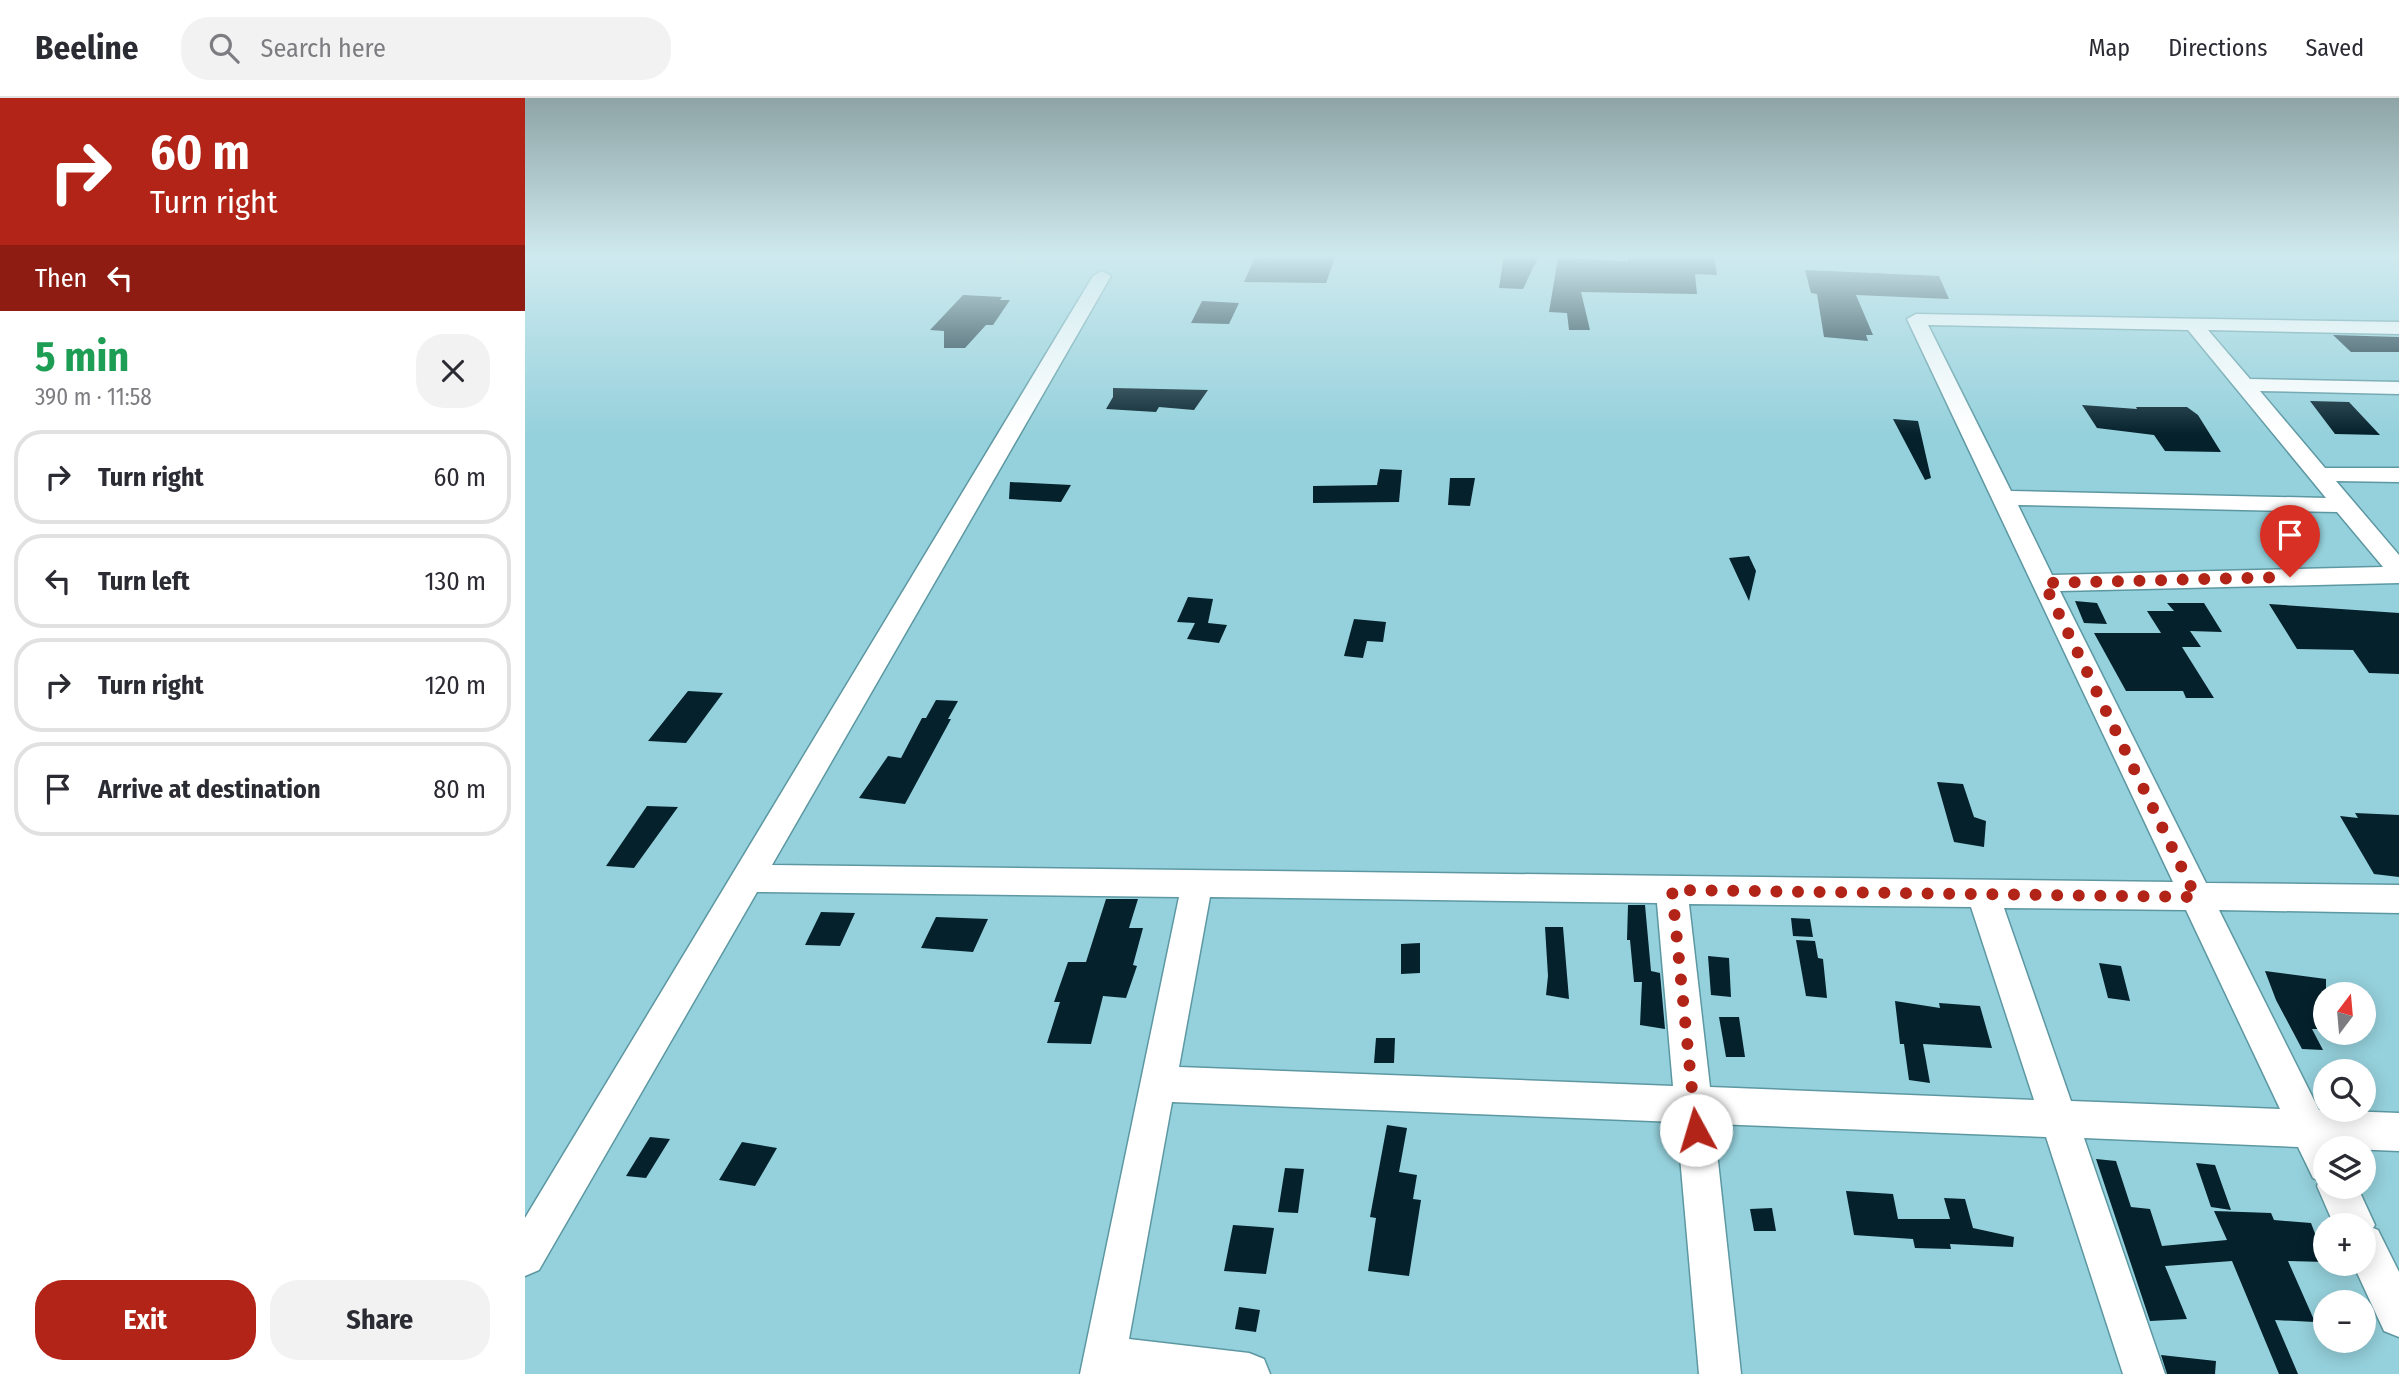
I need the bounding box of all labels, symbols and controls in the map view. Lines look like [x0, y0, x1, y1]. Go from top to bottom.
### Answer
search box [181, 17, 671, 80]
text: Beeline [35, 28, 139, 68]
icon: search [205, 29, 243, 67]
text: Search here [261, 33, 386, 64]
text: Map [2089, 34, 2130, 62]
text: Directions [2168, 34, 2267, 62]
text: Saved [2305, 34, 2364, 62]
text: 60 m [150, 123, 250, 182]
icon: right [35, 126, 126, 217]
text: Turn right [150, 183, 277, 221]
icon: left [101, 259, 139, 297]
text: Then [35, 263, 87, 294]
text: 5 min [35, 332, 129, 382]
button: close [416, 334, 490, 408]
text: 390 m · 11:58 [35, 383, 152, 411]
icon: right [39, 458, 77, 496]
text: Turn right [98, 462, 204, 493]
text: 60 m [433, 462, 486, 493]
pin [2260, 505, 2320, 577]
icon: arrive [2271, 516, 2309, 554]
icon: left [39, 562, 77, 600]
text: Turn left [98, 566, 190, 597]
text: 130 m [424, 566, 486, 597]
icon: right [39, 666, 77, 704]
text: Turn right [98, 670, 204, 701]
text: 120 m [425, 670, 486, 701]
icon: arrive [39, 770, 77, 808]
text: Arrive at destination [98, 774, 321, 805]
text: 80 m [433, 774, 486, 805]
north arrow [2313, 982, 2377, 1045]
map controls [2313, 982, 2376, 1353]
button: search [2313, 1059, 2376, 1122]
position arrow [1659, 1093, 1733, 1167]
button: layers [2313, 1136, 2376, 1199]
button: + [2313, 1213, 2376, 1276]
button: Exit [35, 1280, 256, 1360]
button: Share [270, 1280, 490, 1360]
button: − [2313, 1290, 2376, 1353]

